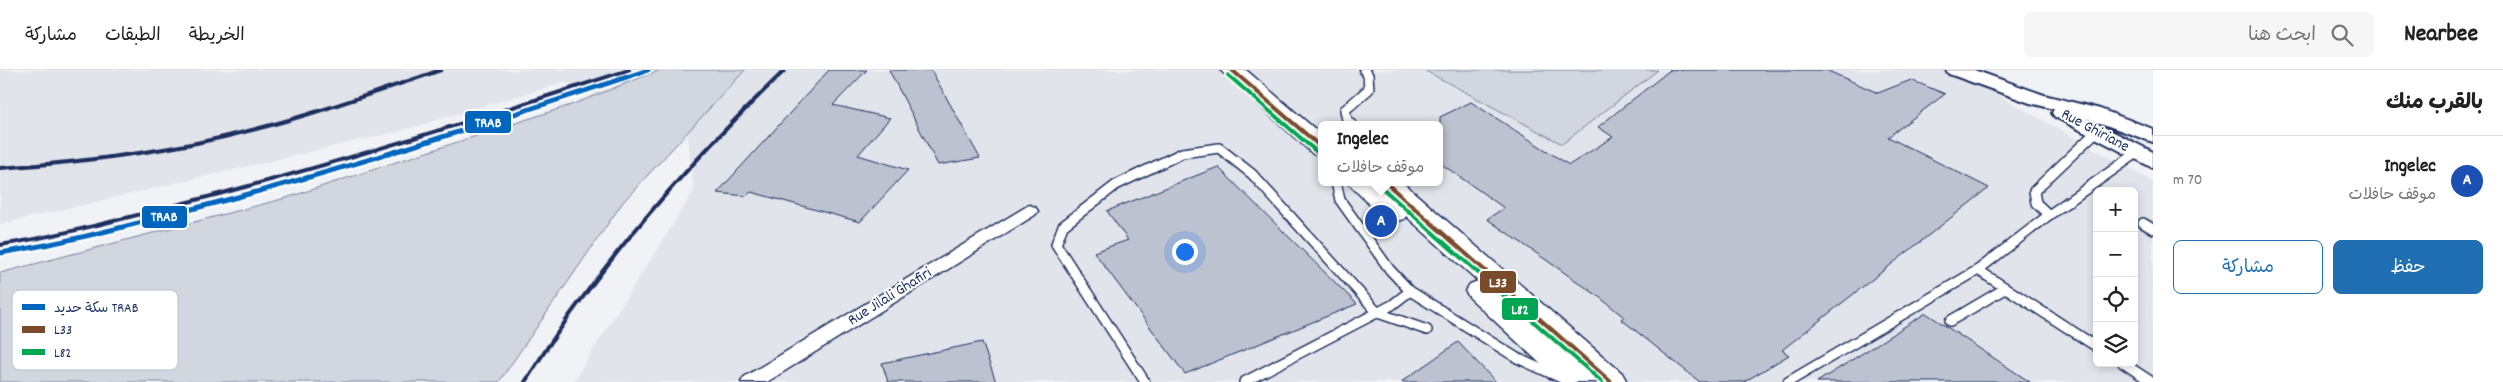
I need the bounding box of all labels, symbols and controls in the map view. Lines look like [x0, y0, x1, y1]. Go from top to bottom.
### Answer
search box [2024, 12, 2374, 57]
text: Nearbee [2404, 18, 2478, 52]
icon: search [2328, 21, 2356, 49]
text: ابحث هنا [2248, 23, 2316, 50]
text: مشاركة [25, 24, 77, 49]
text: الطبقات [105, 24, 161, 49]
text: الخريطة [189, 24, 245, 49]
text: بالقرب منك [2386, 89, 2483, 119]
street label: Rue Ghiriane [2057, 103, 2133, 159]
line badge: TRAB [464, 110, 512, 134]
text: TRAB [475, 114, 502, 134]
popup [1318, 121, 1443, 186]
text: Ingelec [1337, 127, 1389, 154]
text: Ingelec [2384, 154, 2436, 181]
text: موقف حافلات [1337, 157, 1424, 180]
text: 70 m [2173, 169, 2203, 192]
text: A [2463, 169, 2471, 192]
text: موقف حافلات [2349, 184, 2436, 207]
map controls [2093, 187, 2138, 367]
button: + [2093, 187, 2138, 232]
pin: A [1365, 202, 1397, 240]
line badge: TRAB [141, 205, 188, 229]
text: TRAB [151, 208, 178, 228]
button: − [2093, 232, 2138, 277]
your location [1172, 239, 1198, 265]
button: مشاركة [2173, 240, 2323, 294]
button: حفظ [2333, 240, 2483, 294]
street label: Rue Jilali Ghafiri [844, 262, 936, 332]
line badge: L33 [1479, 270, 1517, 294]
text: L33 [1489, 274, 1507, 294]
button: locate [2093, 277, 2138, 322]
legend [12, 290, 178, 370]
line badge: L82 [1501, 297, 1539, 321]
text: سكة حديد TRAB [54, 299, 139, 319]
text: L82 [1511, 301, 1529, 321]
text: L33 [54, 321, 72, 341]
button: layers [2093, 322, 2138, 367]
text: L82 [54, 344, 71, 364]

